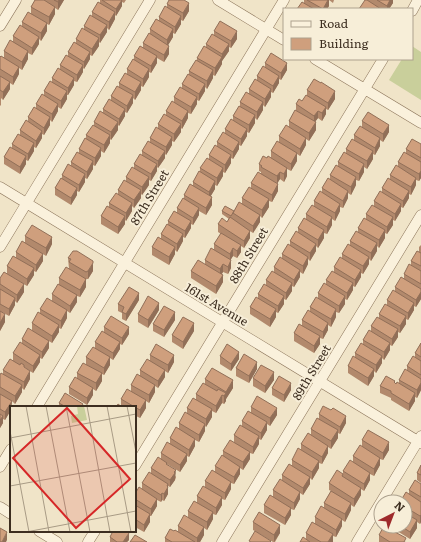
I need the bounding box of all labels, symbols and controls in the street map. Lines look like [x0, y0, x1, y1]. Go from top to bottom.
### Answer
legend [283, 8, 413, 60]
text: Road [319, 14, 349, 32]
text: Building [319, 34, 369, 52]
street label: 87th Street [125, 166, 173, 228]
street label: 88th Street [224, 223, 272, 287]
street label: 161st Avenue [182, 278, 252, 330]
street label: 89th Street [287, 340, 335, 403]
inset map [10, 406, 136, 532]
north arrow [373, 494, 413, 534]
text: N [392, 497, 409, 515]

